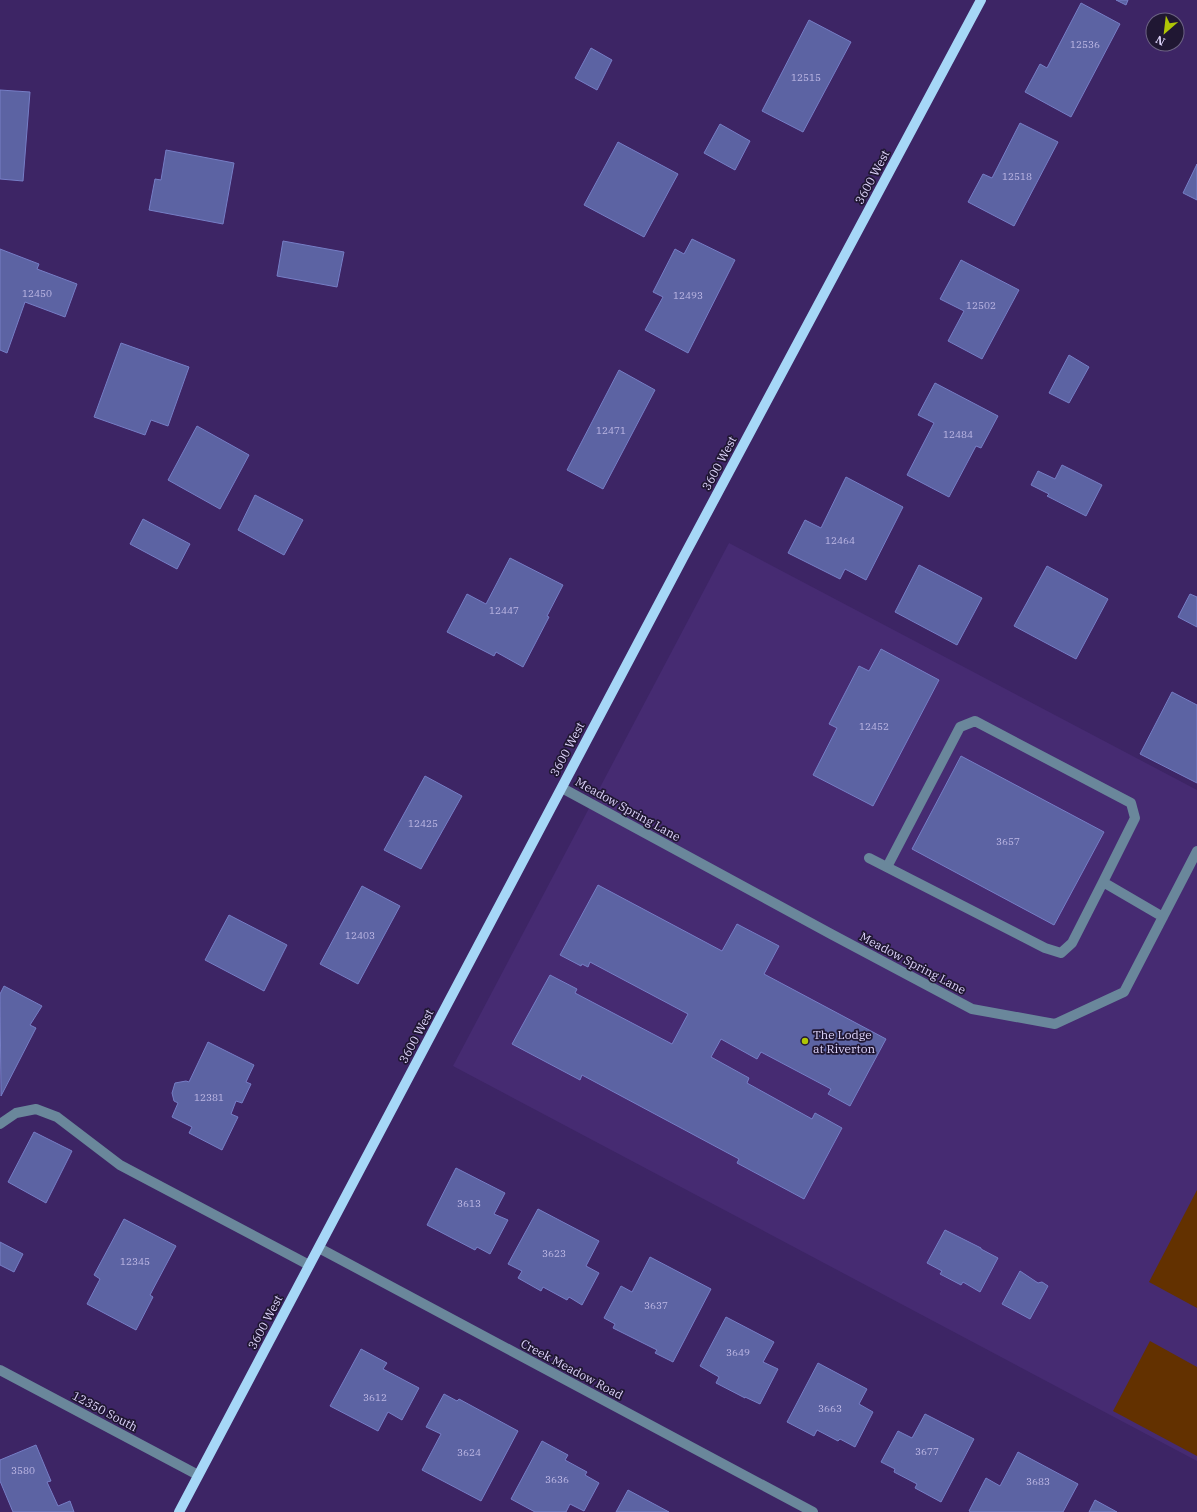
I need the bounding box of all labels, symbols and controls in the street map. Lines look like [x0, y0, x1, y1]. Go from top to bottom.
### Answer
north arrow [1145, 12, 1185, 52]
text: N [1153, 32, 1167, 49]
house number: 12536 [1070, 38, 1100, 51]
house number: 12515 [791, 71, 821, 84]
street label: 3600 West [852, 147, 892, 207]
house number: 12518 [1002, 170, 1032, 183]
house number: 12450 [22, 287, 52, 300]
house number: 12493 [673, 289, 703, 302]
house number: 12502 [966, 299, 996, 312]
house number: 12471 [596, 424, 626, 437]
house number: 12484 [943, 428, 973, 441]
street label: 3600 West [699, 433, 739, 493]
house number: 12464 [825, 534, 855, 547]
house number: 12447 [489, 604, 519, 617]
street label: 3600 West [547, 719, 587, 779]
house number: 12452 [859, 720, 889, 733]
street label: Meadow Spring Lane [573, 774, 683, 844]
house number: 12425 [408, 817, 438, 830]
house number: 3657 [996, 835, 1020, 848]
house number: 12403 [345, 929, 375, 942]
street label: Meadow Spring Lane [857, 929, 969, 997]
street label: 3600 West [396, 1006, 436, 1066]
place label: The Lodge at Riverton [813, 1027, 875, 1056]
marker: The Lodge at Riverton [800, 1036, 810, 1046]
house number: 12381 [194, 1091, 224, 1104]
house number: 3613 [457, 1197, 481, 1210]
house number: 3623 [542, 1247, 566, 1260]
house number: 12345 [120, 1255, 150, 1268]
street label: 3600 West [245, 1292, 285, 1352]
house number: 3637 [644, 1299, 668, 1312]
street label: Creek Meadow Road [518, 1336, 626, 1402]
house number: 3649 [726, 1346, 750, 1359]
street label: 12350 South [70, 1388, 141, 1435]
house number: 3612 [363, 1391, 387, 1404]
house number: 3663 [818, 1402, 842, 1415]
house number: 3677 [915, 1445, 939, 1458]
house number: 3624 [457, 1446, 481, 1459]
house number: 3580 [11, 1464, 35, 1477]
house number: 3636 [545, 1473, 569, 1486]
house number: 3683 [1026, 1475, 1050, 1488]

